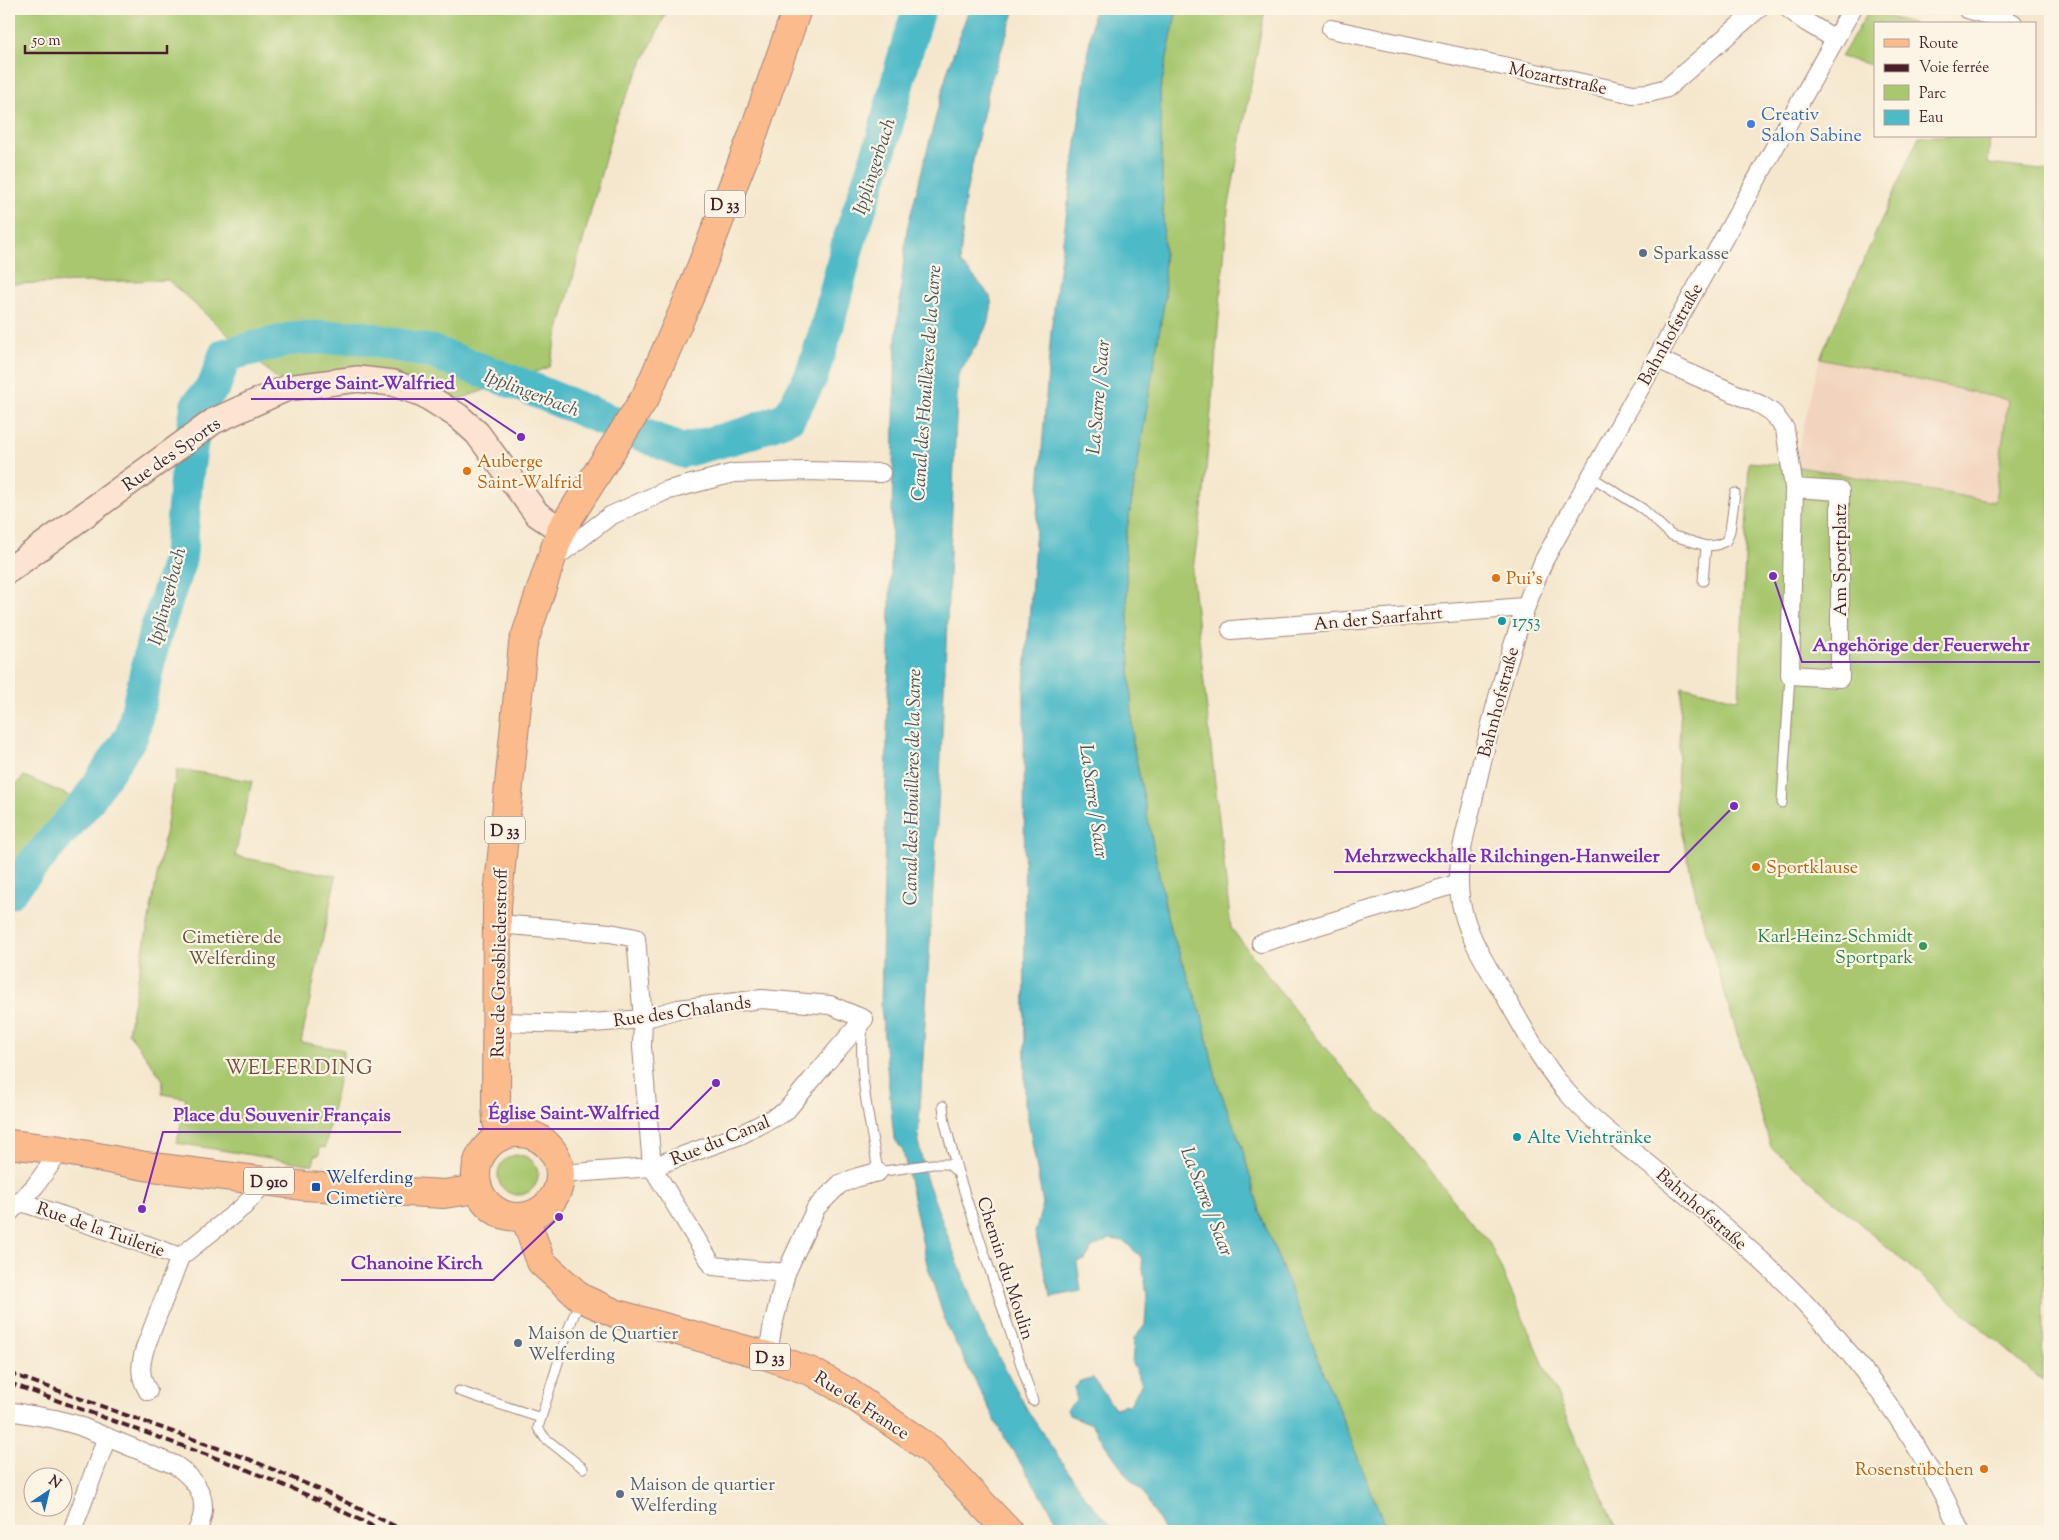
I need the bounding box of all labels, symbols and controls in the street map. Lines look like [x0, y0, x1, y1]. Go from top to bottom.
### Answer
scale bar [25, 22, 168, 54]
legend [1874, 22, 2036, 138]
text: 50 m [31, 31, 61, 52]
text: Route [1919, 34, 1958, 55]
street label: Mozartstraße [1506, 57, 1609, 103]
text: Voie ferrée [1919, 58, 1989, 79]
text: Parc [1919, 84, 1947, 105]
place label: Creativ Salon Sabine [1761, 103, 1862, 150]
text: Eau [1919, 108, 1944, 129]
water label: Ipplingerbach [847, 114, 904, 219]
marker: Creativ Salon Sabine [1745, 118, 1757, 130]
road number: D 33 [705, 190, 745, 218]
place label: Sparkasse [1653, 242, 1729, 268]
marker: Sparkasse [1637, 247, 1649, 259]
water label: Canal des Houillères de la Sarre [906, 264, 949, 502]
street label: Bahnhofstraße [1633, 279, 1711, 391]
water label: La Sarre / Saar [1081, 338, 1118, 456]
water label: Ipplingerbach [480, 364, 583, 425]
callout: Auberge Saint-Walfried [251, 365, 464, 399]
text: Auberge Saint-Walfried [261, 371, 455, 398]
street label: Rue des Sports [118, 412, 227, 499]
place label: Auberge Saint-Walfrid [477, 450, 582, 497]
marker: Auberge Saint-Walfrid [461, 465, 473, 477]
street label: Am Sportplatz [1829, 503, 1855, 616]
water label: Ipplingerbach [142, 544, 195, 649]
place label: Pui's [1506, 567, 1543, 593]
marker: Pui's [1490, 572, 1502, 584]
street label: An der Saarfahrt [1312, 601, 1444, 639]
place label: 1753 [1512, 610, 1541, 636]
marker: 1753 [1496, 615, 1508, 627]
callout: Angehörige der Feuerwehr [1802, 628, 2040, 662]
text: Angehörige der Feuerwehr [1812, 633, 2031, 660]
street label: Bahnhofstraße [1473, 644, 1527, 761]
water label: Canal des Houillères de la Sarre [898, 668, 929, 906]
water label: La Sarre / Saar [1071, 742, 1114, 861]
road number: D 33 [485, 816, 525, 844]
callout: Mehrzweckhalle Rilchingen-Hanweiler [1334, 838, 1669, 872]
text: Mehrzweckhalle Rilchingen-Hanweiler [1344, 844, 1660, 871]
place label: Sportklause [1766, 856, 1858, 882]
marker: Sportklause [1750, 861, 1762, 873]
street label: Rue de Grosbliederstroff [486, 867, 516, 1058]
place label: Karl-Heinz-Schmidt Sportpark [1758, 925, 1913, 972]
park label: Cimetière de Welferding [182, 926, 282, 973]
marker: Karl-Heinz-Schmidt Sportpark [1917, 940, 1929, 952]
street label: Rue des Chalands [612, 990, 753, 1036]
district label: WELFERDING [225, 1055, 373, 1084]
callout: Église Saint-Walfried [478, 1095, 670, 1129]
callout: Place du Souvenir Français [163, 1098, 401, 1132]
text: Église Saint-Walfried [488, 1101, 660, 1128]
text: Place du Souvenir Français [173, 1103, 391, 1130]
street label: Rue du Canal [667, 1110, 775, 1174]
place label: Alte Viehtränke [1527, 1126, 1652, 1152]
marker: Alte Viehtränke [1511, 1131, 1523, 1143]
water label: La Sarre / Saar [1172, 1143, 1239, 1261]
street label: Bahnhofstraße [1649, 1163, 1752, 1258]
place label: Welferding Cimetière [326, 1166, 413, 1213]
road number: D 910 [244, 1168, 294, 1194]
marker: Welferding Cimetière [310, 1181, 322, 1193]
street label: Chemin du Moulin [969, 1194, 1040, 1344]
street label: Rue de la Tuilerie [33, 1197, 168, 1265]
callout: Chanoine Kirch [341, 1246, 493, 1280]
text: Chanoine Kirch [351, 1251, 484, 1278]
place label: Maison de Quartier Welferding [528, 1322, 678, 1369]
marker: Maison de Quartier Welferding [512, 1337, 524, 1349]
road number: D 33 [750, 1344, 790, 1370]
street label: Rue de France [808, 1366, 914, 1447]
place label: Rosenstübchen [1855, 1458, 1974, 1484]
marker: Rosenstübchen [1978, 1463, 1990, 1475]
north arrow [22, 1468, 72, 1518]
text: N [44, 1472, 65, 1494]
place label: Maison de quartier Welferding [630, 1473, 775, 1520]
marker: Maison de quartier Welferding [614, 1488, 626, 1500]

